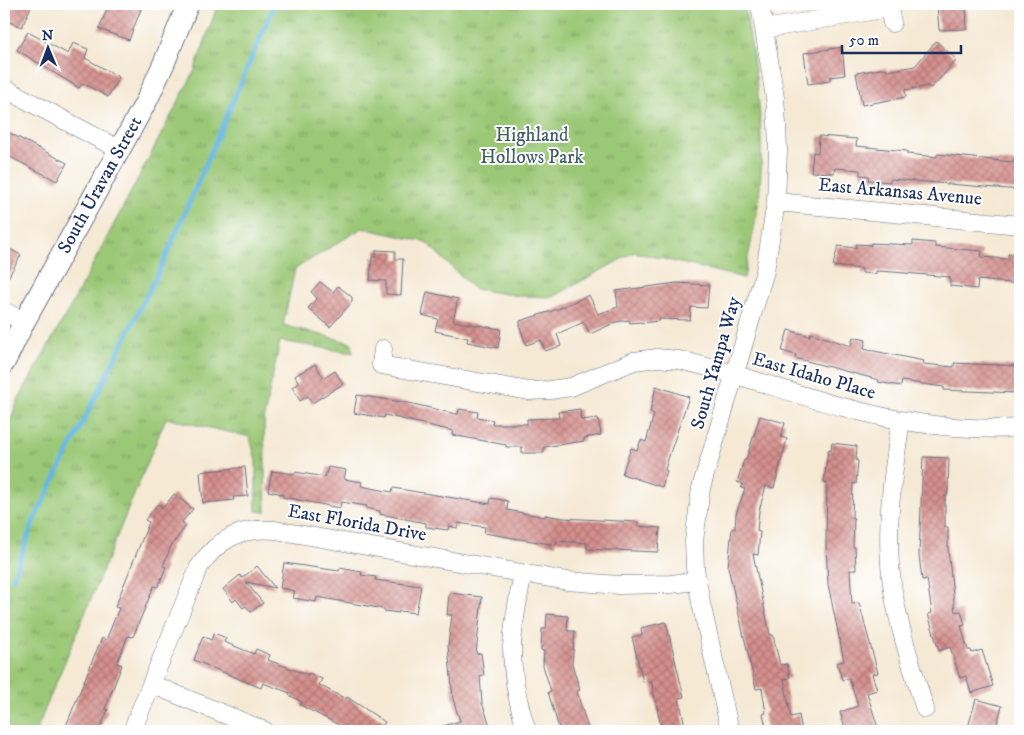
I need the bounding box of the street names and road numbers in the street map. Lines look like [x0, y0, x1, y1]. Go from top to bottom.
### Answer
street label: South Uravan Street [53, 112, 147, 258]
street label: East Arkansas Avenue [817, 173, 983, 211]
street label: South Yampa Way [686, 293, 746, 432]
street label: East Idaho Place [750, 347, 878, 405]
street label: East Florida Drive [286, 499, 428, 547]

